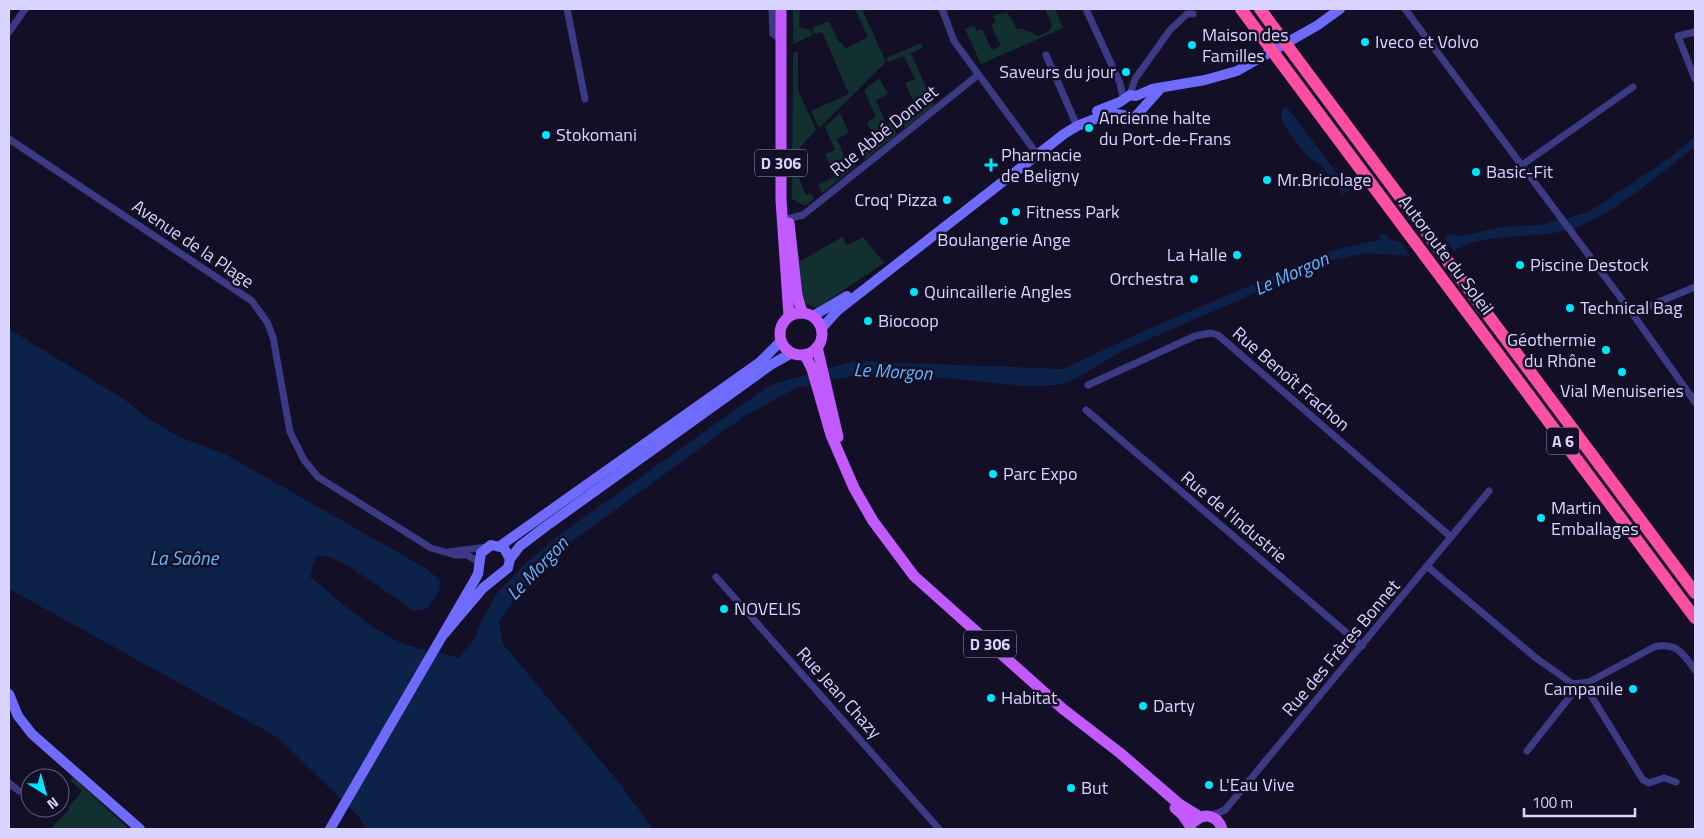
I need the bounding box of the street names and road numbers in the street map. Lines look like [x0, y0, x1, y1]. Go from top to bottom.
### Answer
street label: Rue Abbé Donnet [824, 78, 944, 183]
road number: D 306 [755, 150, 807, 177]
street label: Autoroute du Soleil [1392, 189, 1501, 320]
street label: Avenue de la Plage [127, 193, 260, 295]
street label: Rue Benoît Frachon [1227, 320, 1356, 437]
road number: A 6 [1547, 428, 1579, 454]
street label: Rue de l'Industrie [1175, 464, 1293, 569]
street label: Rue des Frères Bonnet [1275, 573, 1407, 722]
road number: D 306 [964, 630, 1016, 658]
street label: Rue Jean Chazy [791, 641, 888, 745]

